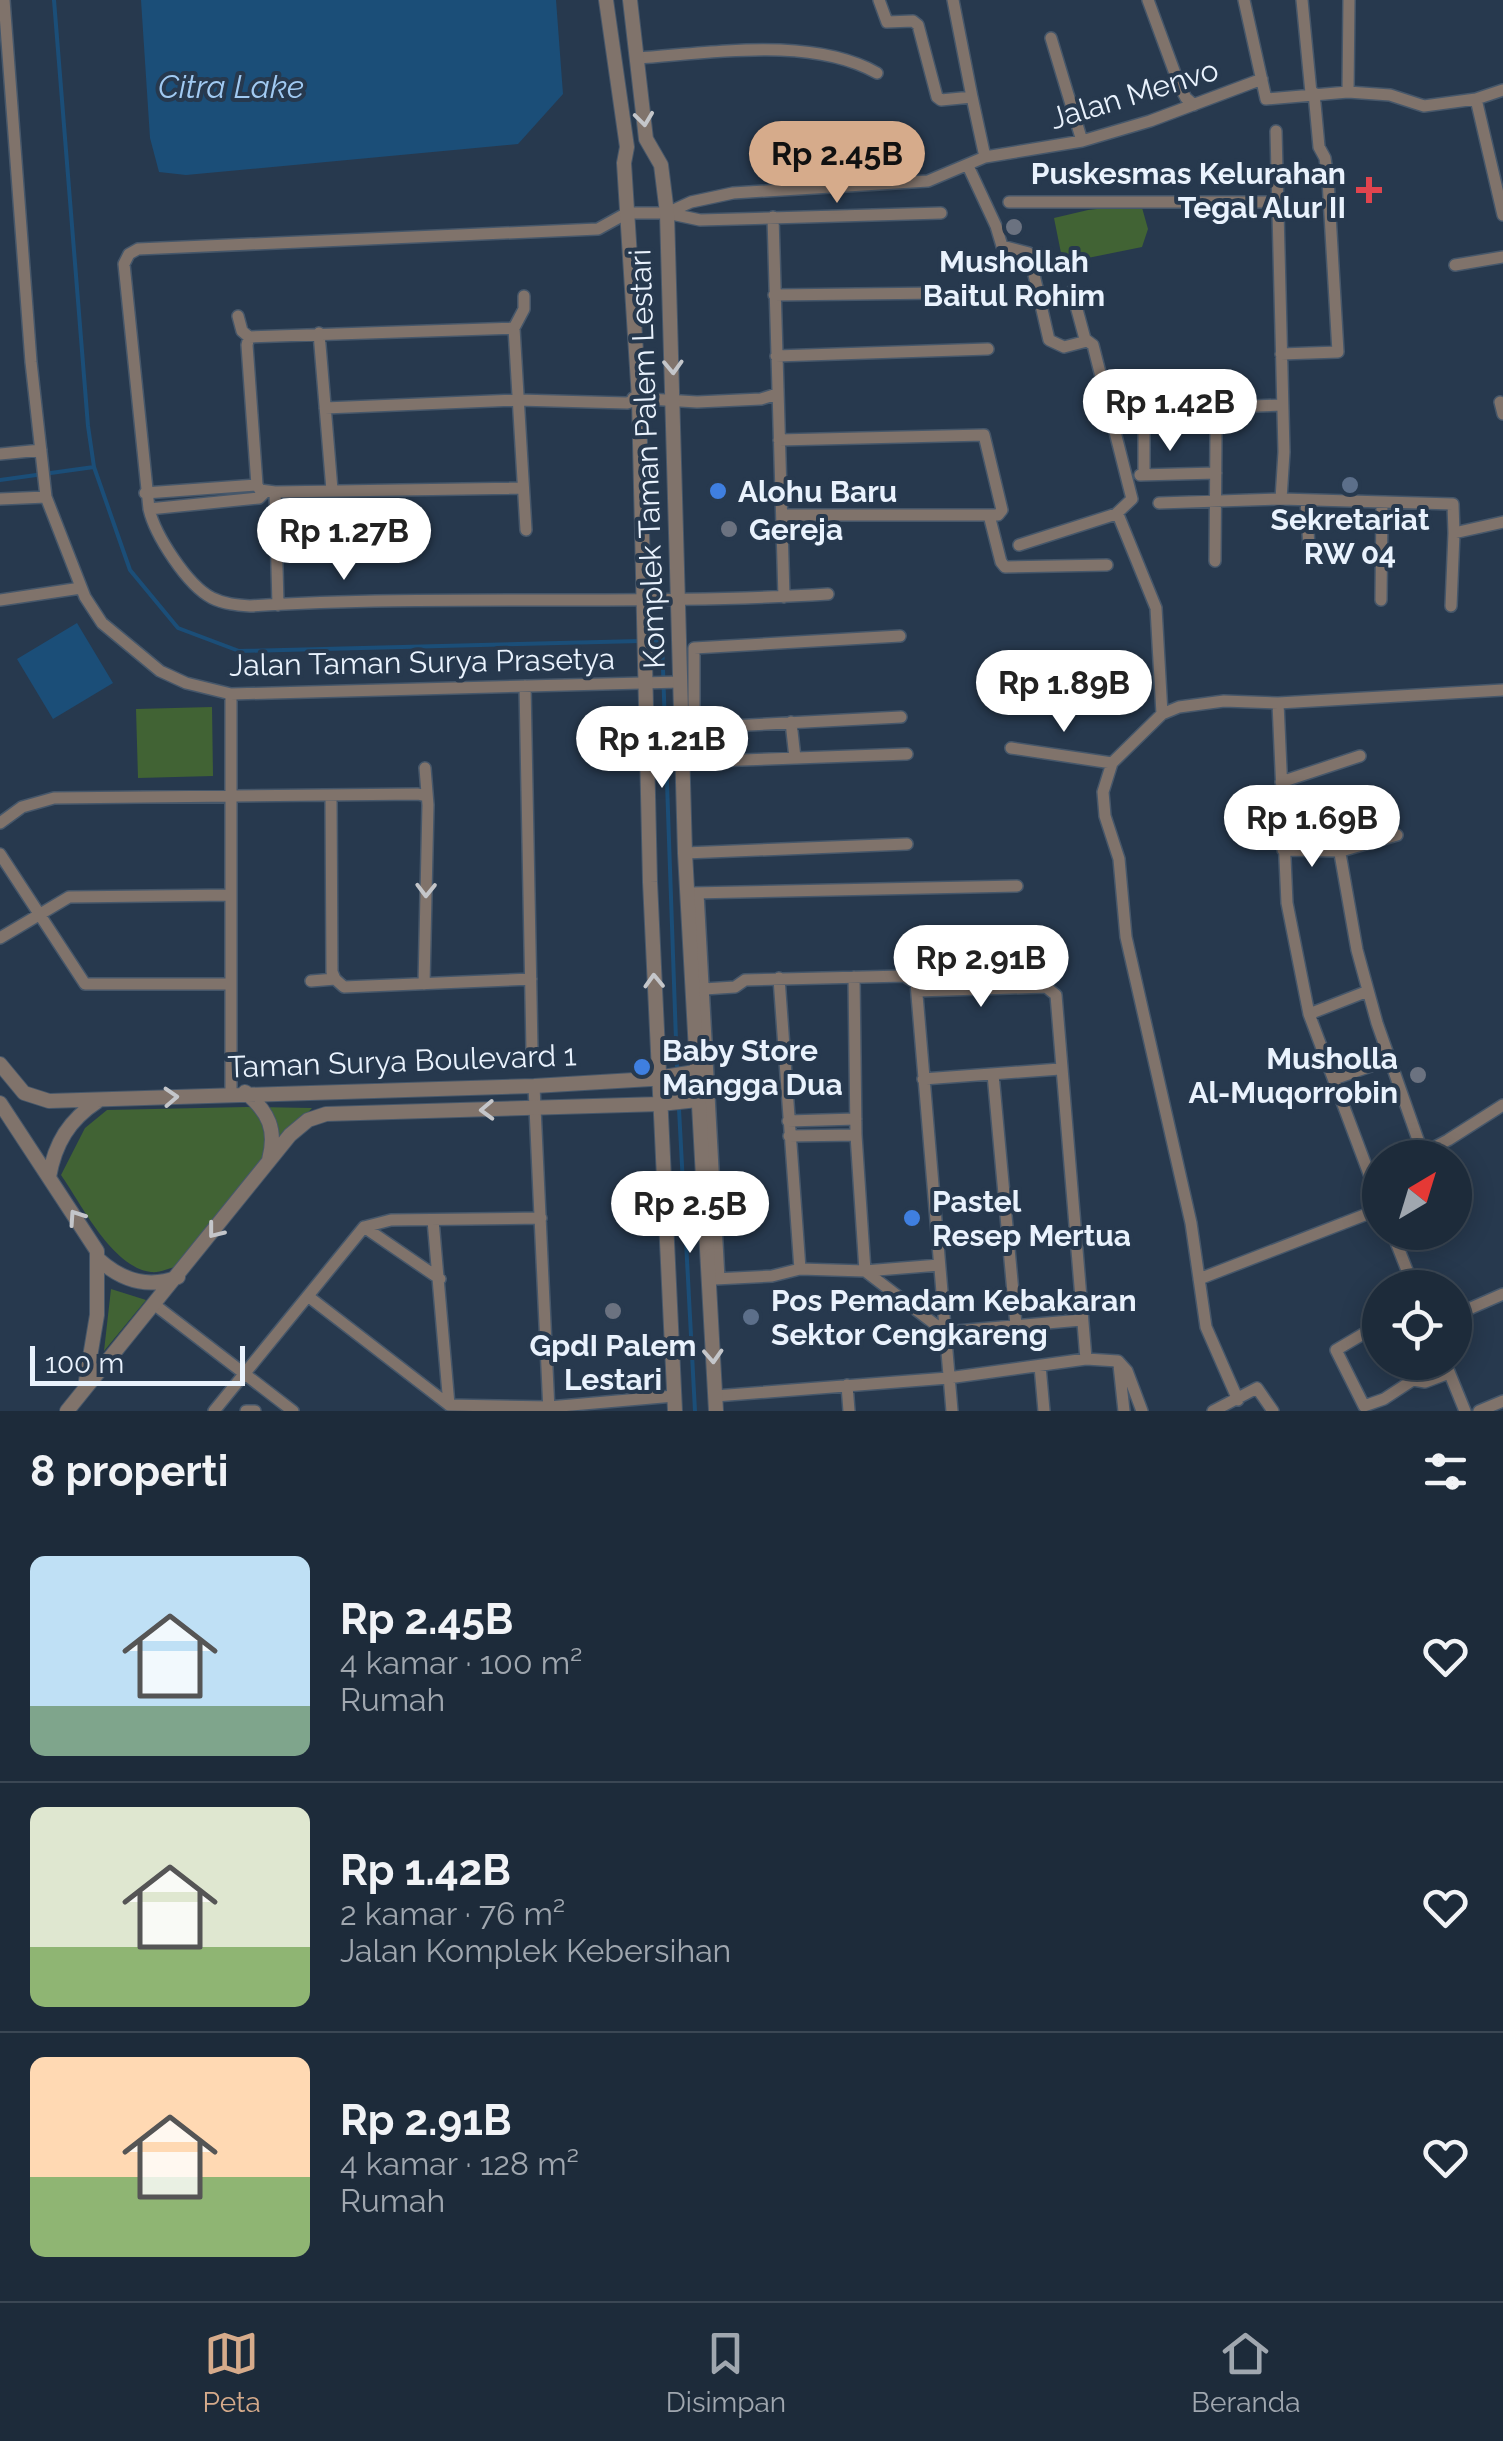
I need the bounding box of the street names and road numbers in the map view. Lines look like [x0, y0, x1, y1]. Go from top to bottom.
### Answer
street label: Jalan Menvo [1046, 52, 1222, 136]
street label: Komplek Taman Palem Lestari [622, 249, 672, 669]
street label: Jalan Taman Surya Prasetya [229, 641, 615, 683]
street label: Taman Surya Boulevard 1 [227, 1037, 577, 1085]

